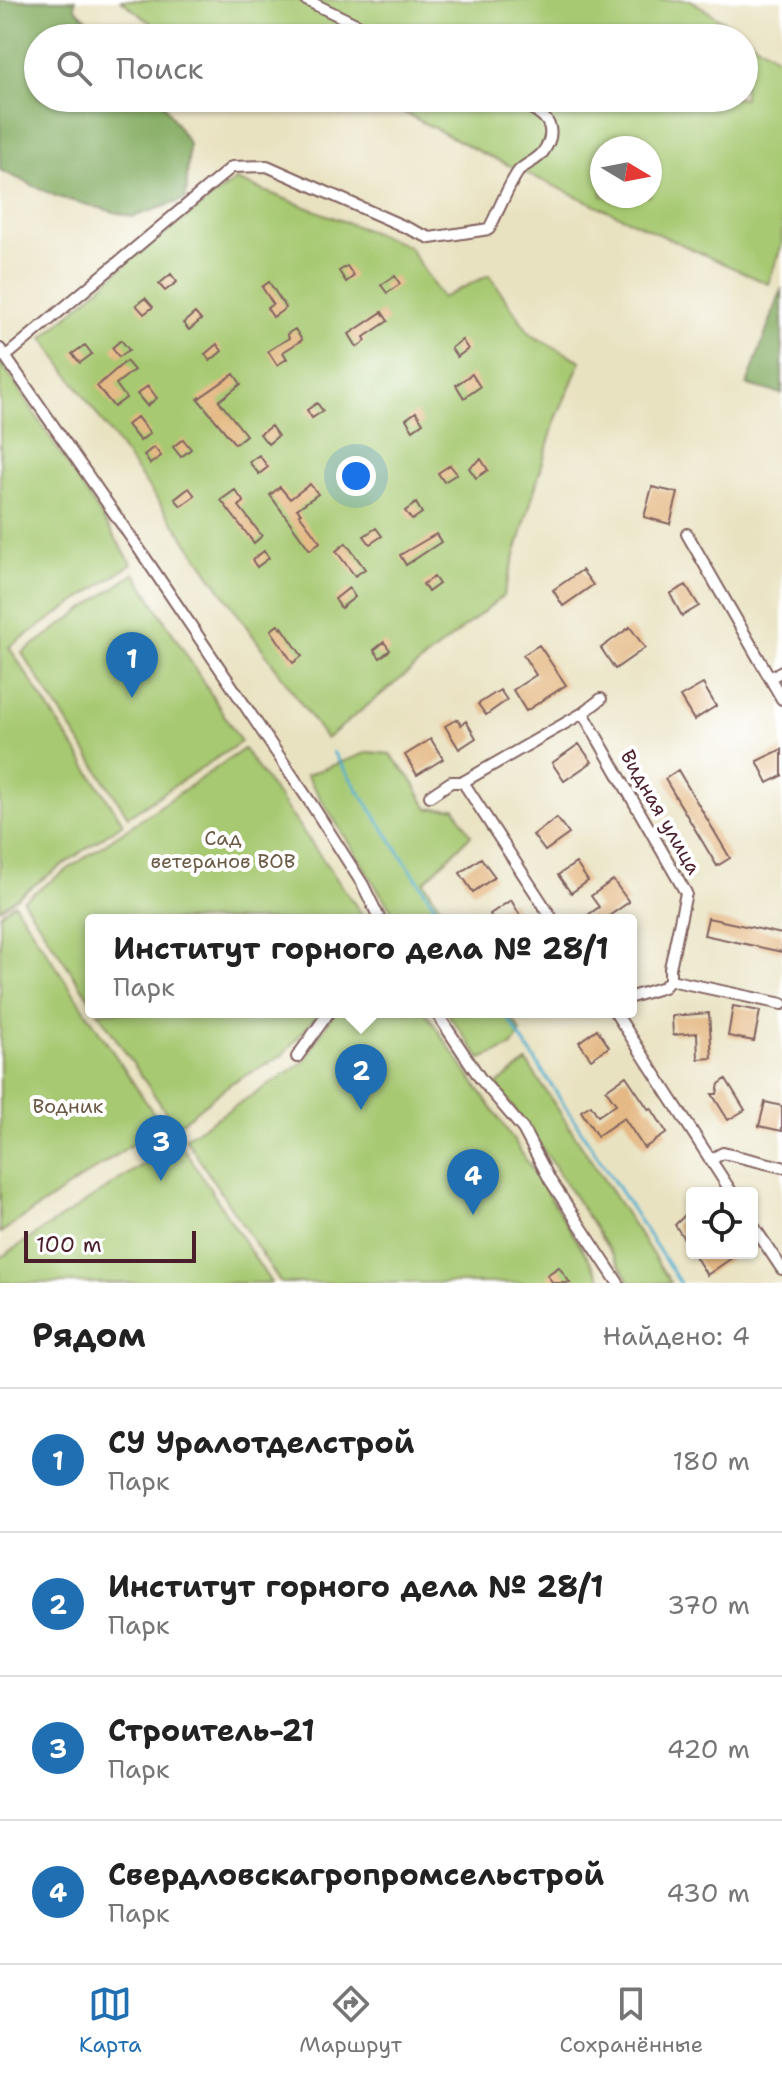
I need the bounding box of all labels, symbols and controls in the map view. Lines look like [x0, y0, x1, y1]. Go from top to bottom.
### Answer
search box [24, 24, 758, 112]
icon: search [52, 46, 96, 90]
text: Поиск [116, 48, 204, 89]
north arrow [590, 136, 662, 208]
your location [336, 456, 376, 496]
pin: 1 [106, 632, 158, 698]
street label: Видная улица [615, 745, 707, 879]
park label: Сад ветеранов ВОВ [150, 825, 296, 874]
popup [85, 914, 637, 1018]
text: Институт горного дела № 28/1 [113, 928, 609, 969]
text: Парк [113, 969, 175, 1004]
pin: 2 [335, 1044, 387, 1110]
park label: Водник [32, 1093, 104, 1119]
pin: 3 [135, 1115, 187, 1181]
pin: 4 [447, 1149, 499, 1215]
map controls [686, 1187, 758, 1259]
button: locate [686, 1187, 758, 1259]
scale bar [24, 1227, 196, 1263]
text: 100 m [36, 1230, 102, 1259]
text: Рядом [32, 1312, 146, 1358]
text: Найдено: 4 [603, 1318, 750, 1353]
text: СУ Уралотделстрой [108, 1422, 414, 1463]
text: 1 [52, 1443, 64, 1478]
text: 180 m [672, 1443, 750, 1478]
text: Парк [108, 1463, 170, 1498]
text: Институт горного дела № 28/1 [108, 1566, 604, 1607]
text: 2 [49, 1587, 67, 1622]
text: 370 m [667, 1587, 750, 1622]
text: Парк [108, 1607, 170, 1642]
text: Строитель-21 [108, 1710, 315, 1751]
text: 3 [49, 1731, 67, 1766]
text: 420 m [667, 1731, 750, 1766]
text: Парк [108, 1751, 170, 1786]
text: Свердловскагропромсельстрой [108, 1854, 604, 1895]
text: 4 [49, 1875, 67, 1910]
text: 430 m [666, 1875, 750, 1910]
text: Парк [108, 1895, 170, 1930]
tab: Карта [79, 1982, 142, 2059]
tab: Маршрут [299, 1982, 402, 2059]
tab: Сохранённые [560, 1982, 703, 2059]

